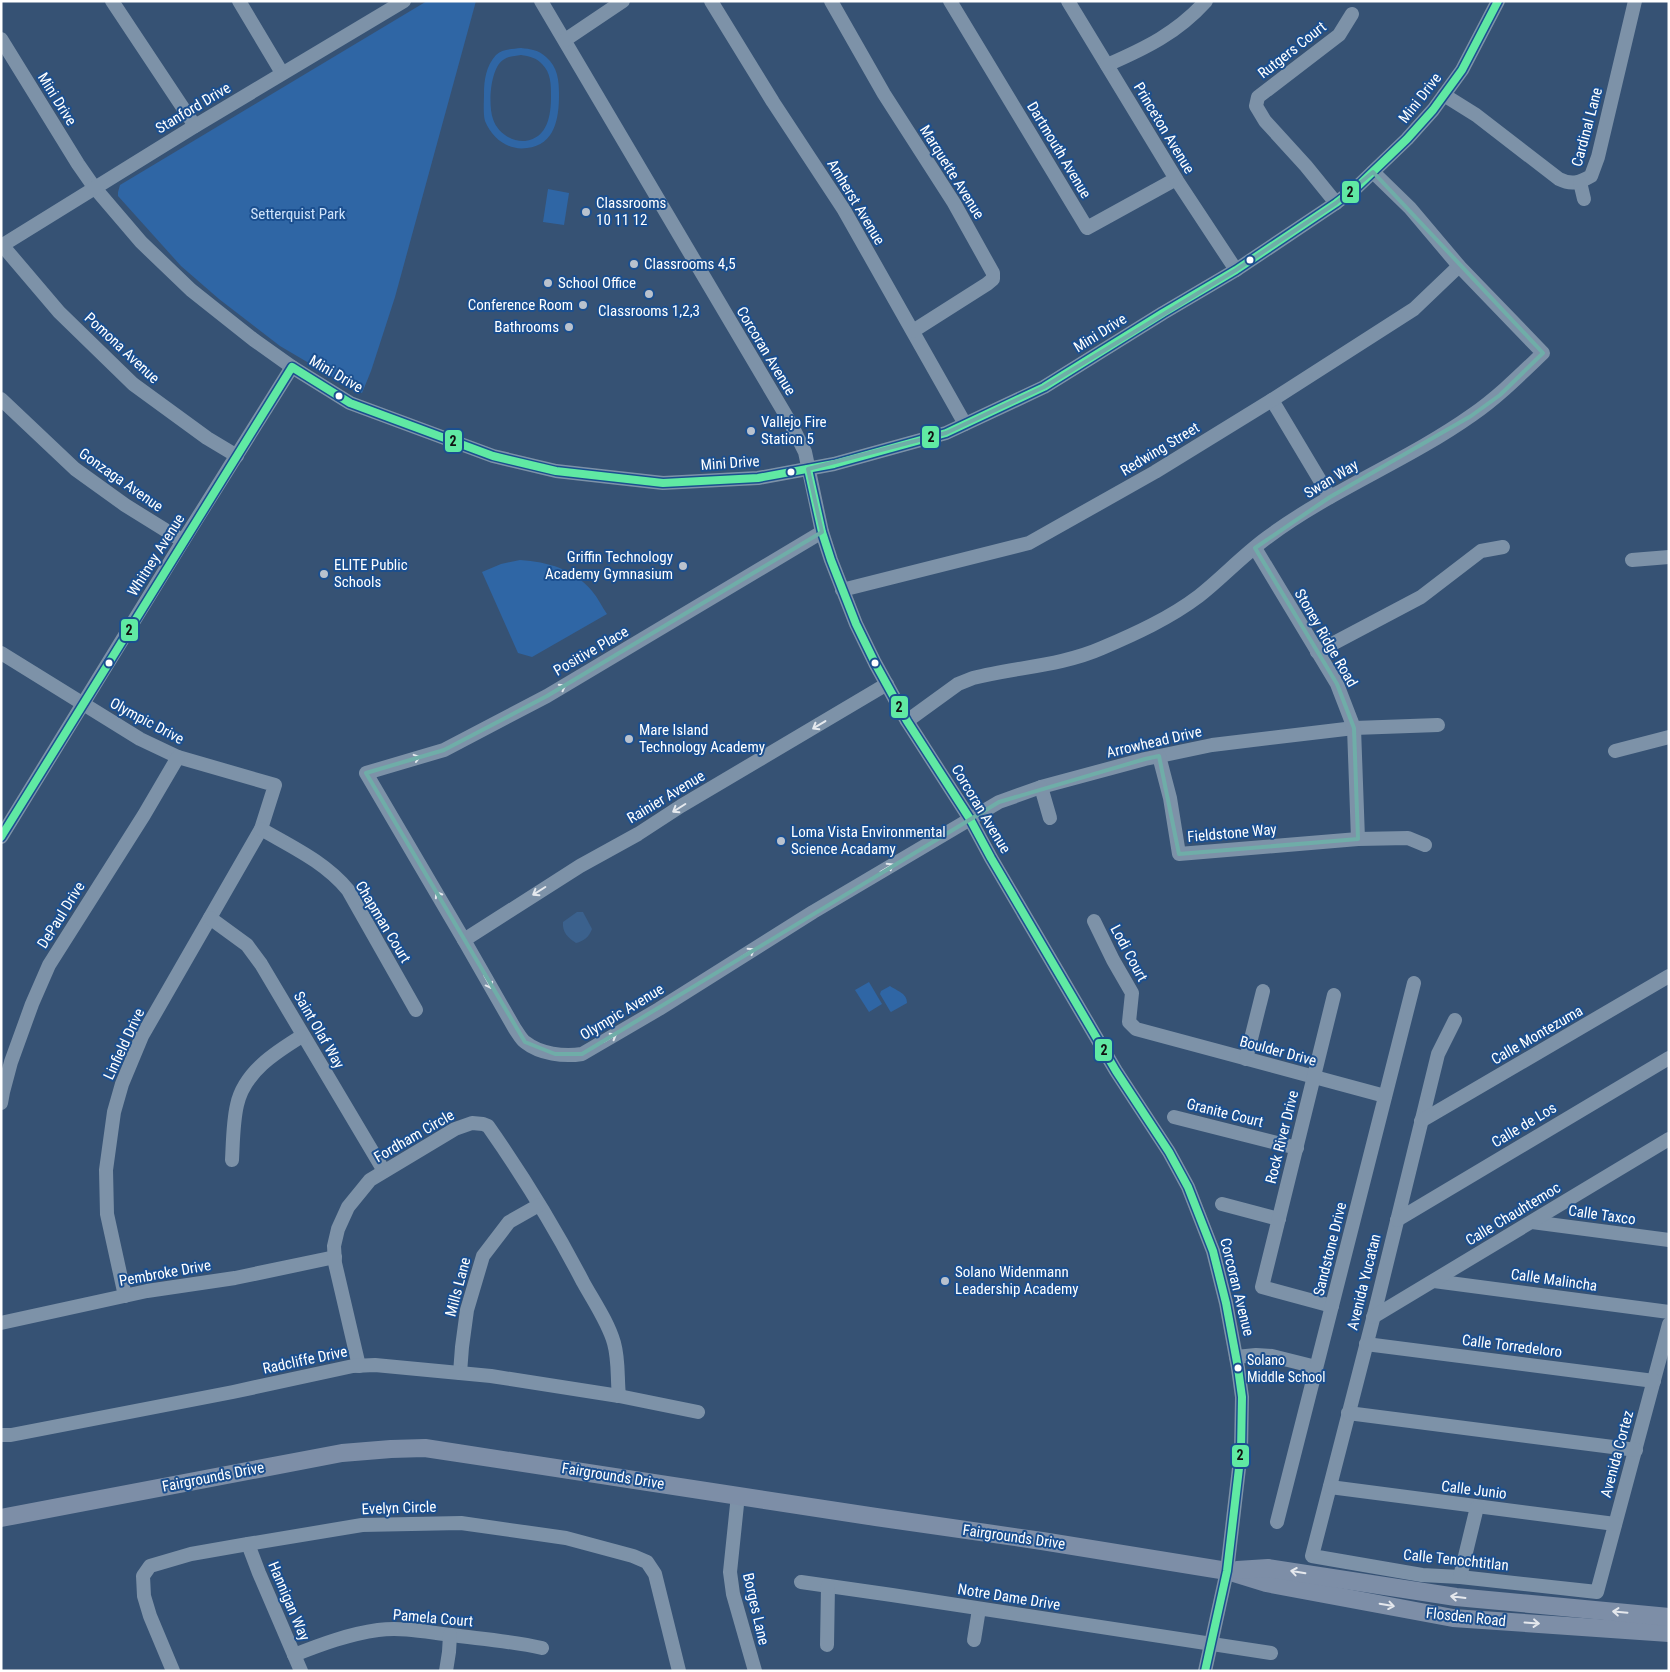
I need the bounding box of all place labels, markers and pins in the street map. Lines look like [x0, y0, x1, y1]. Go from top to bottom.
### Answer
place label: Classrooms 10 11 12 [596, 194, 667, 229]
marker: Classrooms 10 11 12 [580, 206, 592, 218]
place label: Classrooms 4,5 [644, 255, 736, 273]
unlabelled marker [1245, 255, 1255, 265]
marker: Classrooms 4,5 [628, 258, 640, 270]
place label: School Office [558, 274, 636, 292]
marker: School Office [542, 277, 554, 289]
marker: Classrooms 1,2,3 [643, 288, 655, 300]
place label: Conference Room [468, 296, 573, 314]
marker: Conference Room [577, 299, 589, 311]
place label: Classrooms 1,2,3 [598, 302, 700, 320]
place label: Bathrooms [494, 318, 559, 336]
marker: Bathrooms [563, 321, 575, 333]
unlabelled marker [334, 391, 344, 401]
place label: Vallejo Fire Station 5 [761, 413, 827, 448]
marker: Vallejo Fire Station 5 [745, 425, 757, 437]
unlabelled marker [786, 467, 796, 477]
place label: Griffin Technology Academy Gymnasium [545, 548, 673, 583]
place label: ELITE Public Schools [334, 556, 408, 591]
marker: Griffin Technology Academy Gymnasium [677, 560, 689, 572]
marker: ELITE Public Schools [318, 568, 330, 580]
unlabelled marker [104, 658, 114, 668]
unlabelled marker [870, 658, 880, 668]
place label: Mare Island Technology Academy [639, 721, 765, 756]
marker: Mare Island Technology Academy [623, 733, 635, 745]
place label: Loma Vista Environmental Science Acadamy [791, 823, 946, 858]
marker: Loma Vista Environmental Science Acadamy [775, 835, 787, 847]
place label: Solano Widenmann Leadership Academy [955, 1263, 1079, 1298]
marker: Solano Widenmann Leadership Academy [939, 1275, 951, 1287]
place label: Solano Middle School [1247, 1352, 1325, 1385]
marker: Solano Middle School [1233, 1363, 1243, 1373]

